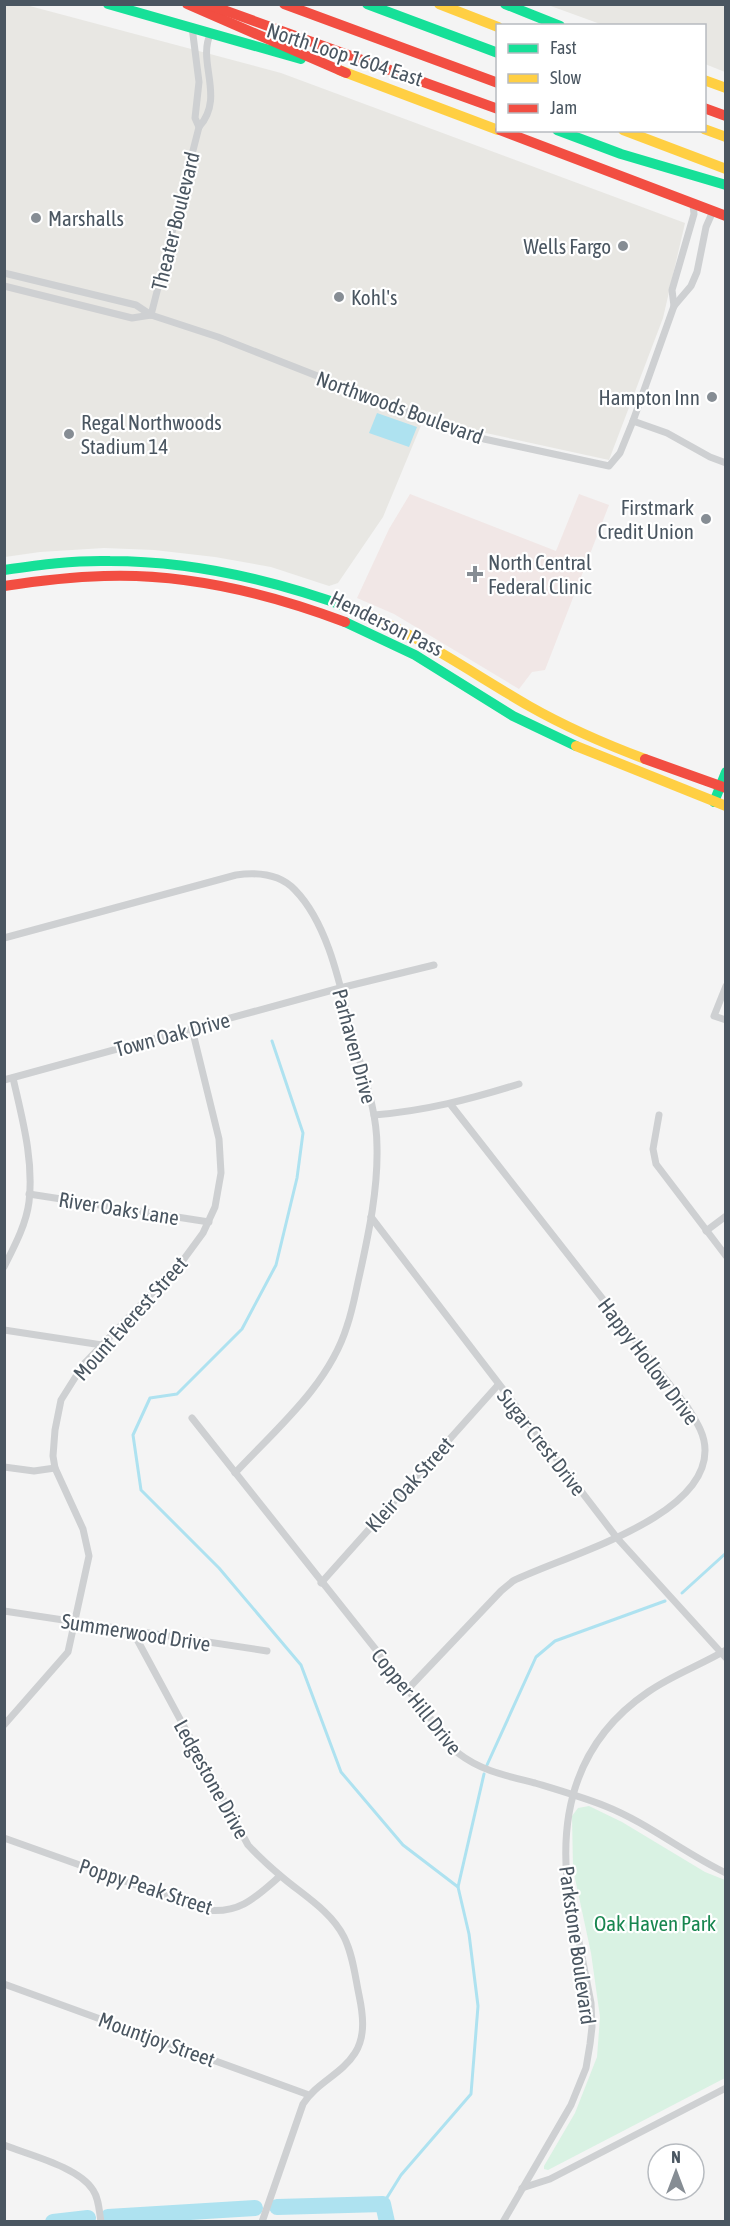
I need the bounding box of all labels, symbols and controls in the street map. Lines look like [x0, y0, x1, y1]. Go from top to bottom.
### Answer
street label: North Loop 1604 East [264, 17, 426, 91]
legend [496, 24, 706, 132]
text: Fast [550, 37, 577, 58]
text: Slow [550, 67, 581, 88]
text: Jam [550, 97, 577, 118]
street label: Theater Boulevard [146, 149, 204, 293]
place label: Marshalls [48, 206, 124, 230]
marker: Marshalls [29, 211, 43, 225]
place label: Wells Fargo [524, 234, 611, 258]
marker: Wells Fargo [616, 239, 630, 253]
place label: Kohl's [351, 285, 397, 309]
marker: Kohl's [332, 290, 346, 304]
street label: Northwoods Boulevard [313, 366, 487, 448]
place label: Hampton Inn [598, 385, 700, 409]
marker: Hampton Inn [705, 390, 719, 404]
place label: Regal Northwoods Stadium 14 [81, 410, 222, 458]
marker: Regal Northwoods Stadium 14 [62, 427, 76, 441]
place label: Firstmark Credit Union [598, 495, 694, 543]
marker: Firstmark Credit Union [699, 512, 713, 526]
place label: North Central Federal Clinic [488, 550, 592, 598]
marker: North Central Federal Clinic [466, 565, 484, 583]
street label: Henderson Pass [327, 585, 447, 661]
street label: Parhaven Drive [328, 986, 382, 1106]
street label: Town Oak Drive [112, 1007, 232, 1061]
street label: River Oaks Lane [57, 1187, 181, 1229]
street label: Mount Everest Street [68, 1251, 192, 1385]
street label: Happy Hollow Drive [594, 1293, 704, 1429]
street label: Sugar Crest Drive [493, 1384, 591, 1500]
street label: Kleir Oak Street [360, 1432, 458, 1536]
street label: Summerwood Drive [60, 1608, 212, 1656]
street label: Copper Hill Drive [367, 1643, 467, 1759]
street label: Ledgestone Drive [169, 1715, 255, 1843]
street label: Poppy Peak Street [76, 1853, 216, 1919]
street label: Parkstone Boulevard [555, 1864, 601, 2026]
park label: Oak Haven Park [594, 1911, 716, 1935]
street label: Mountjoy Street [95, 2007, 219, 2071]
north arrow [646, 2142, 706, 2202]
text: N [671, 2148, 681, 2166]

